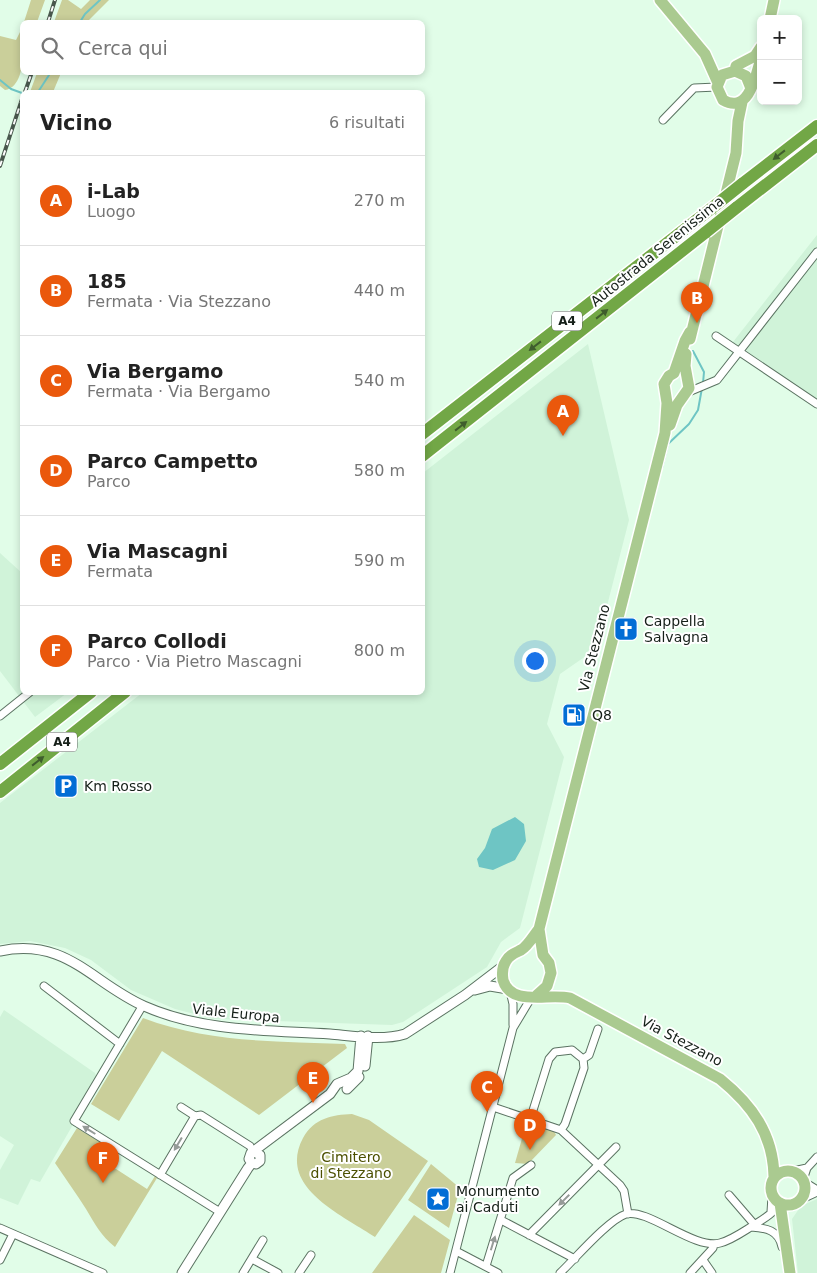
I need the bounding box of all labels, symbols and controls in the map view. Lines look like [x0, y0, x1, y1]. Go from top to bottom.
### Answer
map controls [757, 15, 802, 105]
button: + [757, 15, 802, 60]
search box [20, 20, 425, 75]
icon: search [38, 34, 66, 62]
text: Cerca qui [78, 37, 168, 59]
button: − [757, 60, 802, 105]
text: Vicino [40, 111, 112, 135]
text: 6 risultati [329, 113, 405, 132]
one-way arrow [772, 150, 786, 160]
text: i-Lab [87, 180, 140, 202]
text: A [50, 191, 62, 210]
text: 270 m [354, 191, 405, 210]
street label: Autostrada Serenissima [587, 192, 727, 310]
text: Luogo [87, 202, 136, 221]
text: 185 [87, 270, 127, 292]
text: B [50, 281, 62, 300]
text: 440 m [354, 281, 405, 300]
pin: B [681, 282, 713, 323]
text: Fermata · Via Stezzano [87, 292, 271, 311]
one-way arrow [595, 309, 608, 320]
road number: A4 [552, 312, 582, 331]
one-way arrow [528, 341, 542, 351]
text: Via Bergamo [87, 360, 223, 382]
text: C [50, 371, 62, 390]
text: 540 m [354, 371, 405, 390]
text: Fermata · Via Bergamo [87, 382, 271, 401]
pin: A [547, 395, 579, 436]
one-way arrow [454, 421, 467, 432]
text: Parco Campetto [87, 450, 258, 472]
text: D [49, 461, 63, 480]
text: 580 m [354, 461, 405, 480]
text: Parco [87, 472, 131, 491]
text: Via Mascagni [87, 540, 228, 562]
text: E [51, 551, 61, 570]
text: 590 m [354, 551, 405, 570]
text: Fermata [87, 562, 153, 581]
street label: Via Stezzano [575, 602, 613, 694]
place label: Cappella Salvagna [644, 613, 709, 645]
church icon: Cappella Salvagna [613, 616, 639, 642]
text: Parco Collodi [87, 630, 227, 652]
text: F [51, 641, 61, 660]
text: 800 m [354, 641, 405, 660]
your location [522, 648, 548, 674]
text: Parco · Via Pietro Mascagni [87, 652, 302, 671]
fuel station icon: Q8 [561, 702, 587, 728]
place label: Q8 [592, 707, 612, 723]
road number: A4 [47, 732, 77, 752]
one-way arrow [31, 756, 44, 767]
parking icon: Km Rosso [53, 773, 79, 799]
place label: Km Rosso [84, 778, 152, 794]
street label: Viale Europa [191, 1000, 281, 1026]
street label: Via Stezzano [639, 1013, 725, 1069]
pin: E [297, 1062, 329, 1103]
pin: C [471, 1071, 503, 1112]
pin: D [514, 1109, 546, 1150]
one-way arrow [82, 1126, 96, 1135]
one-way arrow [174, 1138, 183, 1151]
pin: F [87, 1142, 119, 1183]
park label: Cimitero di Stezzano [311, 1149, 391, 1181]
place label: Monumento ai Caduti [456, 1183, 540, 1215]
place icon: Monumento ai Caduti [425, 1186, 451, 1212]
one-way arrow [558, 1194, 570, 1206]
one-way arrow [490, 1235, 498, 1250]

